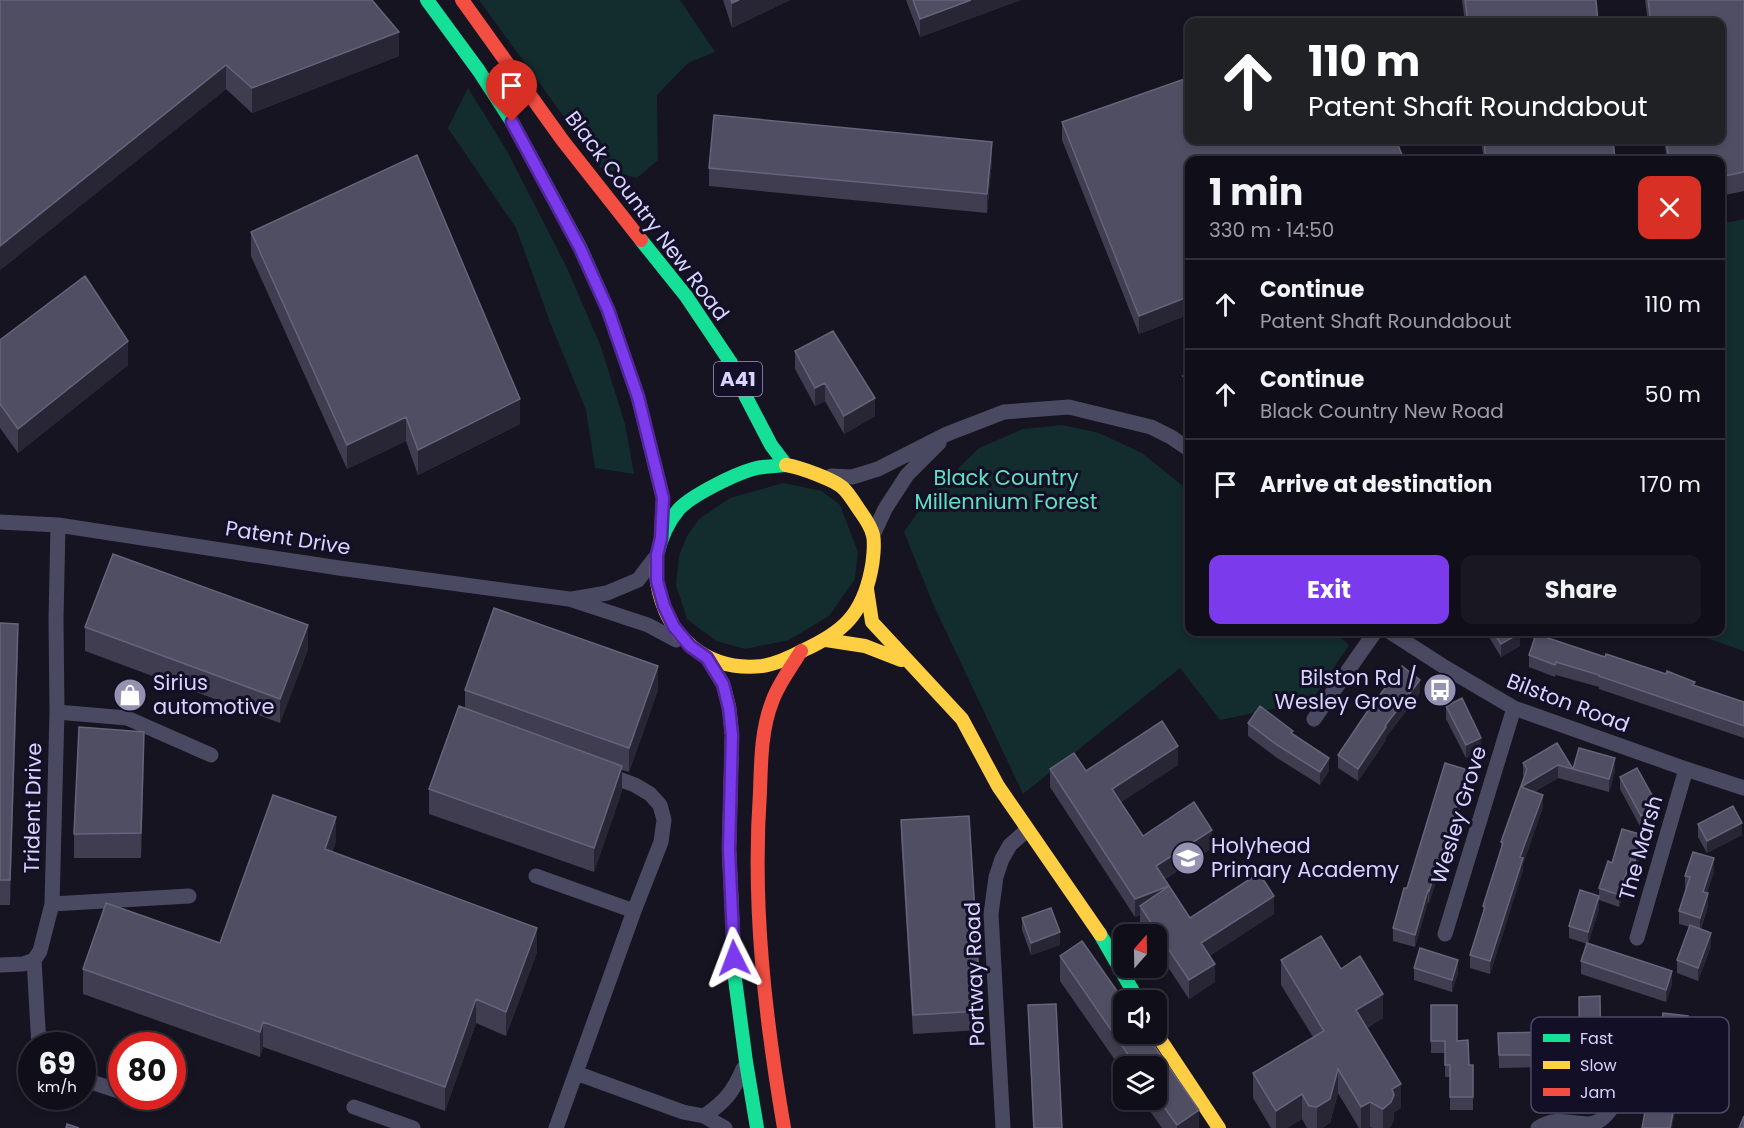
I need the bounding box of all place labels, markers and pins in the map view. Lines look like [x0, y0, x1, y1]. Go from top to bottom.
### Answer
pin [486, 60, 537, 122]
place label: Bilston Rd / Wesley Grove [1274, 663, 1417, 716]
place label: Sirius automotive [153, 668, 274, 721]
bus stop icon: Bilston Rd / Wesley Grove [1422, 672, 1458, 708]
shop icon: Sirius automotive [112, 677, 148, 713]
place label: Holyhead Primary Academy [1211, 831, 1399, 884]
school or university icon: Holyhead Primary Academy [1170, 840, 1206, 876]

